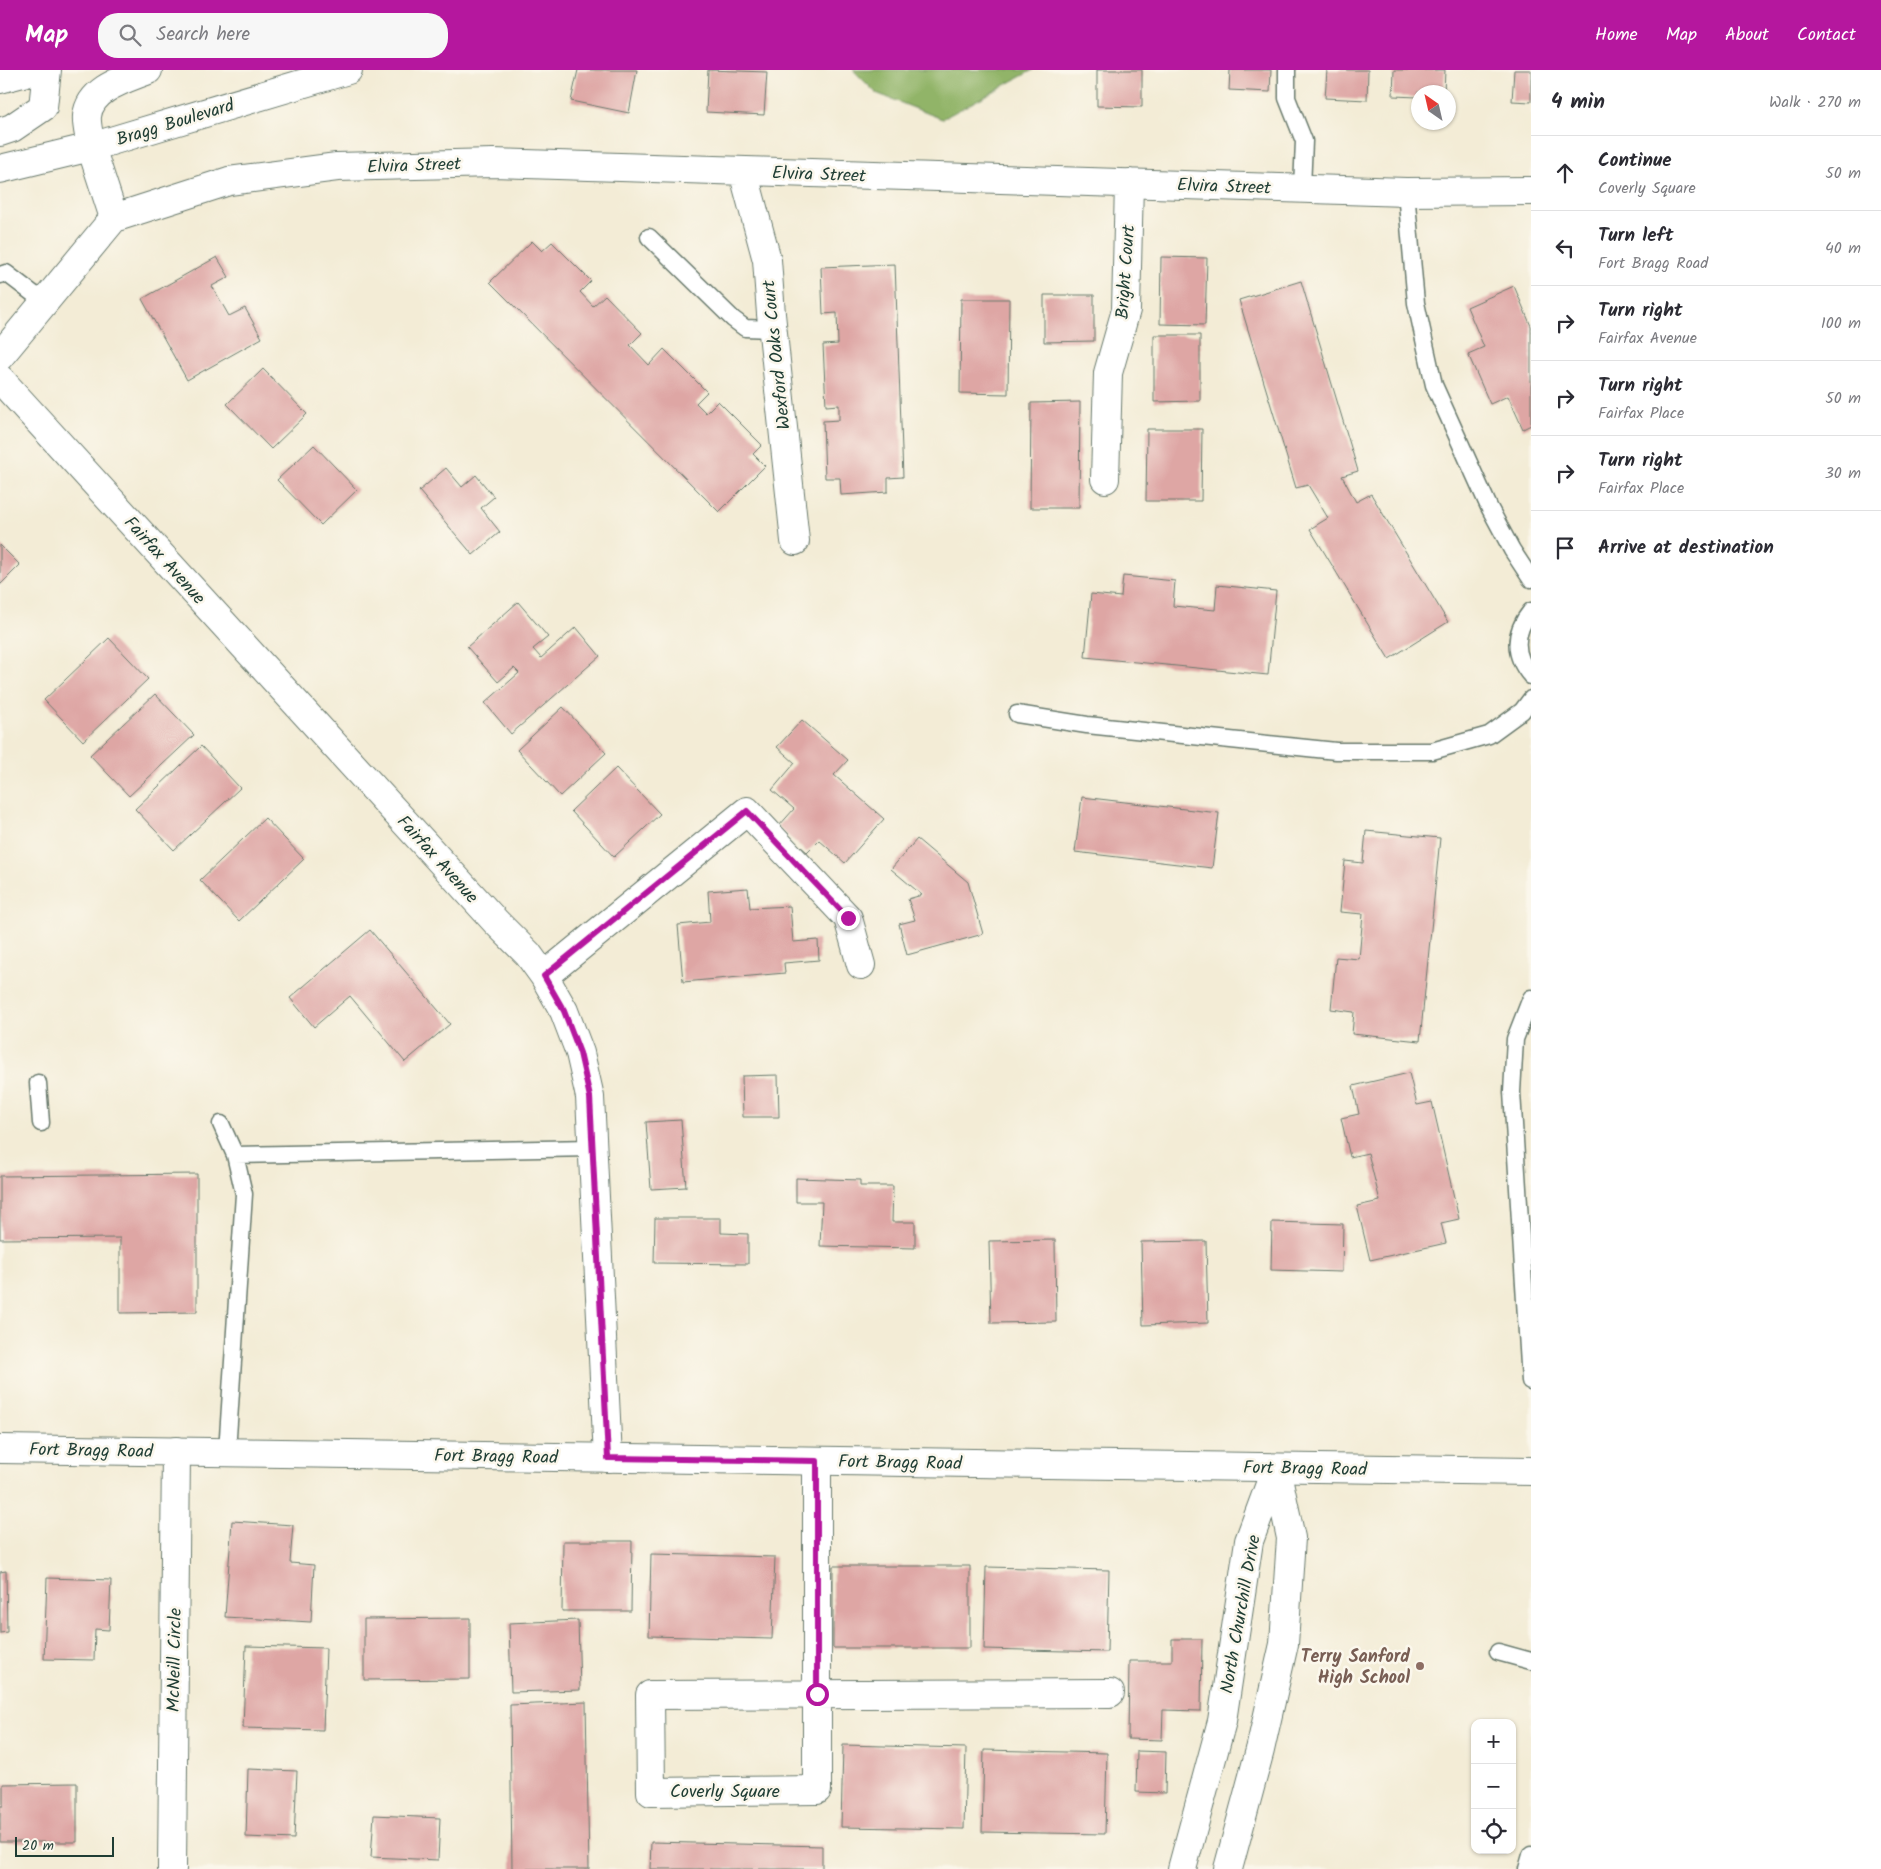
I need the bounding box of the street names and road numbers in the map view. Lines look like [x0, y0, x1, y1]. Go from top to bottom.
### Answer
street label: Bragg Boulevard [113, 91, 239, 155]
street label: Elvira Street [367, 150, 463, 183]
street label: Elvira Street [771, 159, 867, 192]
street label: Elvira Street [1176, 171, 1272, 204]
street label: Bright Court [1109, 223, 1144, 320]
street label: Wexford Oaks Court [755, 278, 800, 431]
street label: Fairfax Avenue [116, 510, 212, 612]
street label: Fairfax Avenue [389, 809, 485, 911]
street label: Fort Bragg Road [29, 1436, 154, 1467]
street label: Fort Bragg Road [434, 1442, 559, 1473]
street label: Fort Bragg Road [838, 1448, 963, 1479]
street label: Fort Bragg Road [1243, 1454, 1368, 1485]
street label: North Churchill Drive [1213, 1533, 1270, 1696]
street label: McNeill Circle [160, 1608, 191, 1712]
street label: Coverly Square [670, 1778, 780, 1807]

